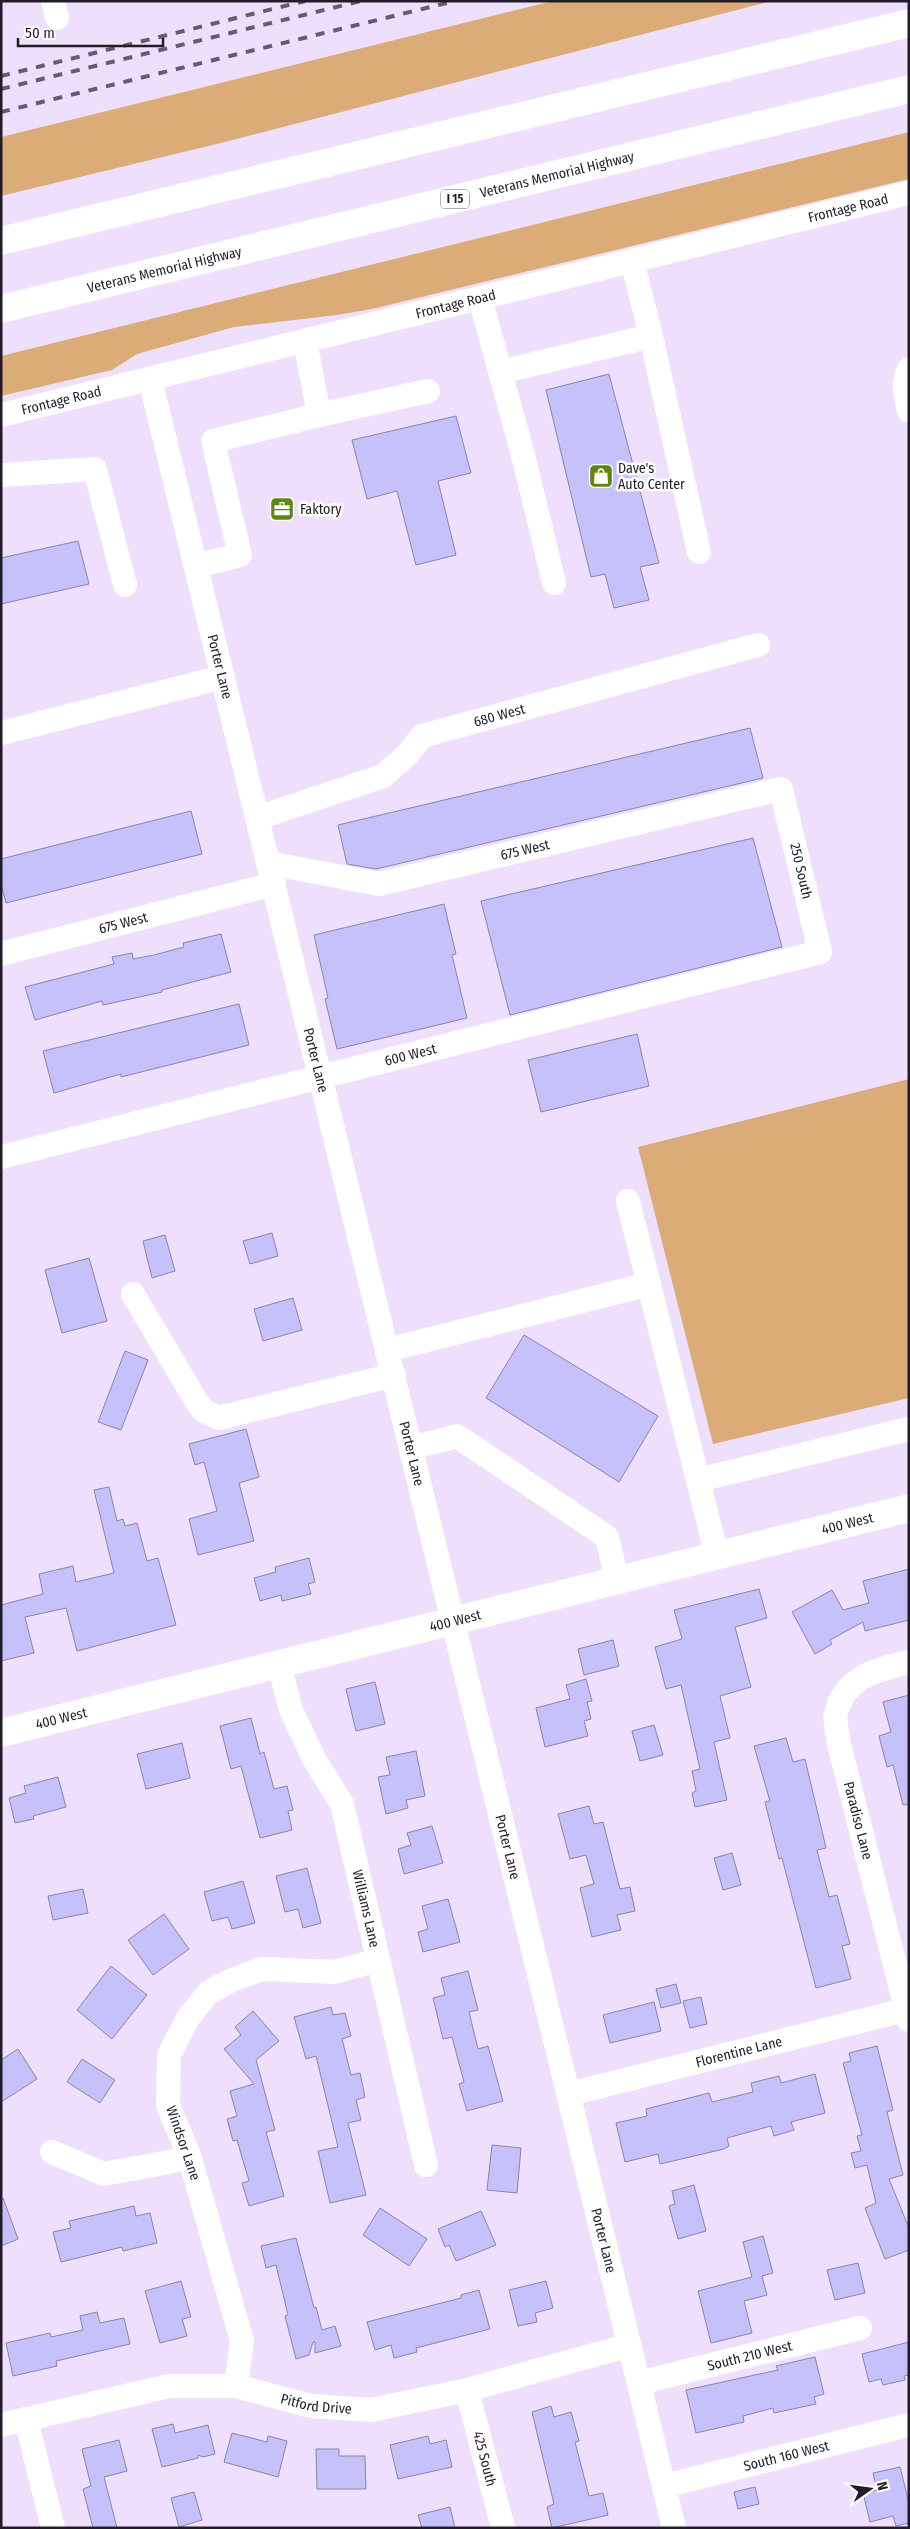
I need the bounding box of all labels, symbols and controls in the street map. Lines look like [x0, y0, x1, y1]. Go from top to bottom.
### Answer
scale bar [18, 15, 162, 47]
text: 50 m [25, 24, 55, 42]
street label: Veterans Memorial Highway [478, 147, 636, 201]
road number: I 15 [441, 190, 469, 208]
street label: Frontage Road [806, 190, 890, 226]
street label: Veterans Memorial Highway [85, 242, 244, 296]
street label: Frontage Road [414, 286, 497, 322]
street label: Frontage Road [19, 382, 103, 418]
place label: Dave's Auto Center [618, 460, 685, 493]
shop icon: Dave's Auto Center [588, 463, 614, 489]
office icon: Faktory [269, 496, 295, 522]
place label: Faktory [300, 501, 342, 518]
street label: Porter Lane [204, 633, 236, 701]
street label: 680 West [472, 700, 527, 730]
street label: 675 West [499, 836, 552, 864]
street label: 250 South [786, 841, 816, 901]
street label: 675 West [97, 908, 150, 937]
street label: Porter Lane [300, 1026, 332, 1094]
street label: 600 West [383, 1040, 438, 1069]
street label: Porter Lane [396, 1419, 428, 1488]
street label: 400 West [820, 1509, 875, 1538]
street label: 400 West [428, 1606, 483, 1635]
street label: 400 West [34, 1703, 89, 1733]
street label: Paradiso Lane [840, 1780, 876, 1861]
street label: Porter Lane [492, 1813, 524, 1881]
street label: Williams Lane [349, 1868, 384, 1949]
street label: Florentine Lane [694, 2033, 784, 2071]
street label: Windsor Lane [162, 2104, 204, 2183]
street label: Porter Lane [588, 2206, 620, 2275]
street label: South 210 West [706, 2337, 794, 2374]
street label: Pitford Drive [279, 2390, 352, 2417]
street label: 425 South [470, 2429, 500, 2488]
street label: South 160 West [742, 2437, 831, 2474]
north arrow [845, 2464, 895, 2514]
text: N [873, 2480, 891, 2492]

